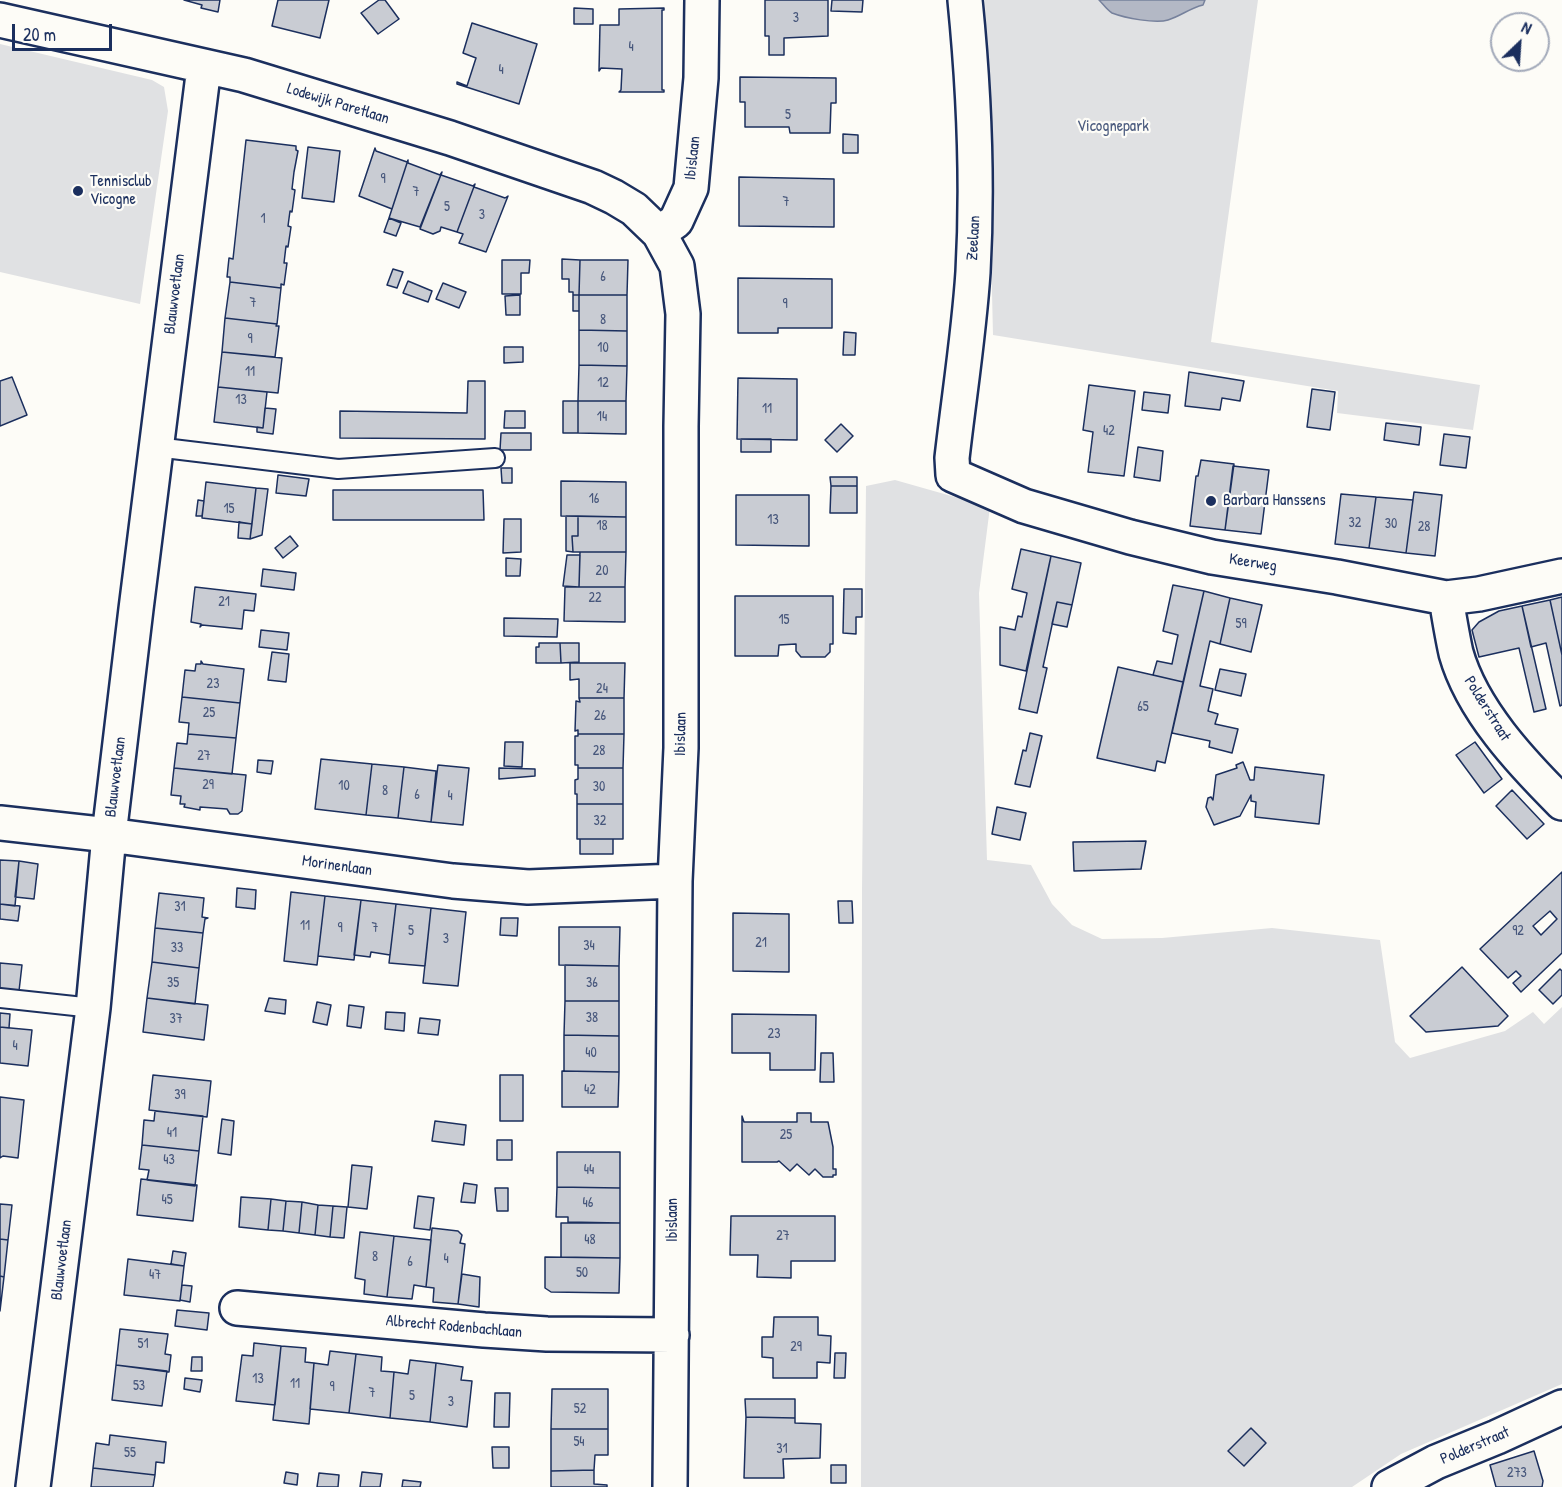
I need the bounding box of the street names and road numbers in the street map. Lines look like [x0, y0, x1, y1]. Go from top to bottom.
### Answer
street label: Lodewijk Paretlaan [284, 79, 392, 129]
street label: Ibislaan [681, 135, 705, 181]
street label: Zeelaan [963, 215, 985, 261]
street label: Blauwvoetlaan [161, 253, 189, 335]
street label: Keerweg [1228, 550, 1278, 576]
street label: Polderstraat [1460, 673, 1514, 745]
street label: Ibislaan [671, 712, 691, 756]
street label: Blauwvoetlaan [102, 736, 130, 818]
street label: Morinenlaan [301, 852, 373, 880]
street label: Ibislaan [663, 1198, 683, 1242]
street label: Blauwvoetlaan [48, 1219, 76, 1301]
street label: Albrecht Rodenbachlaan [385, 1311, 523, 1343]
street label: Polderstraat [1438, 1423, 1512, 1469]

